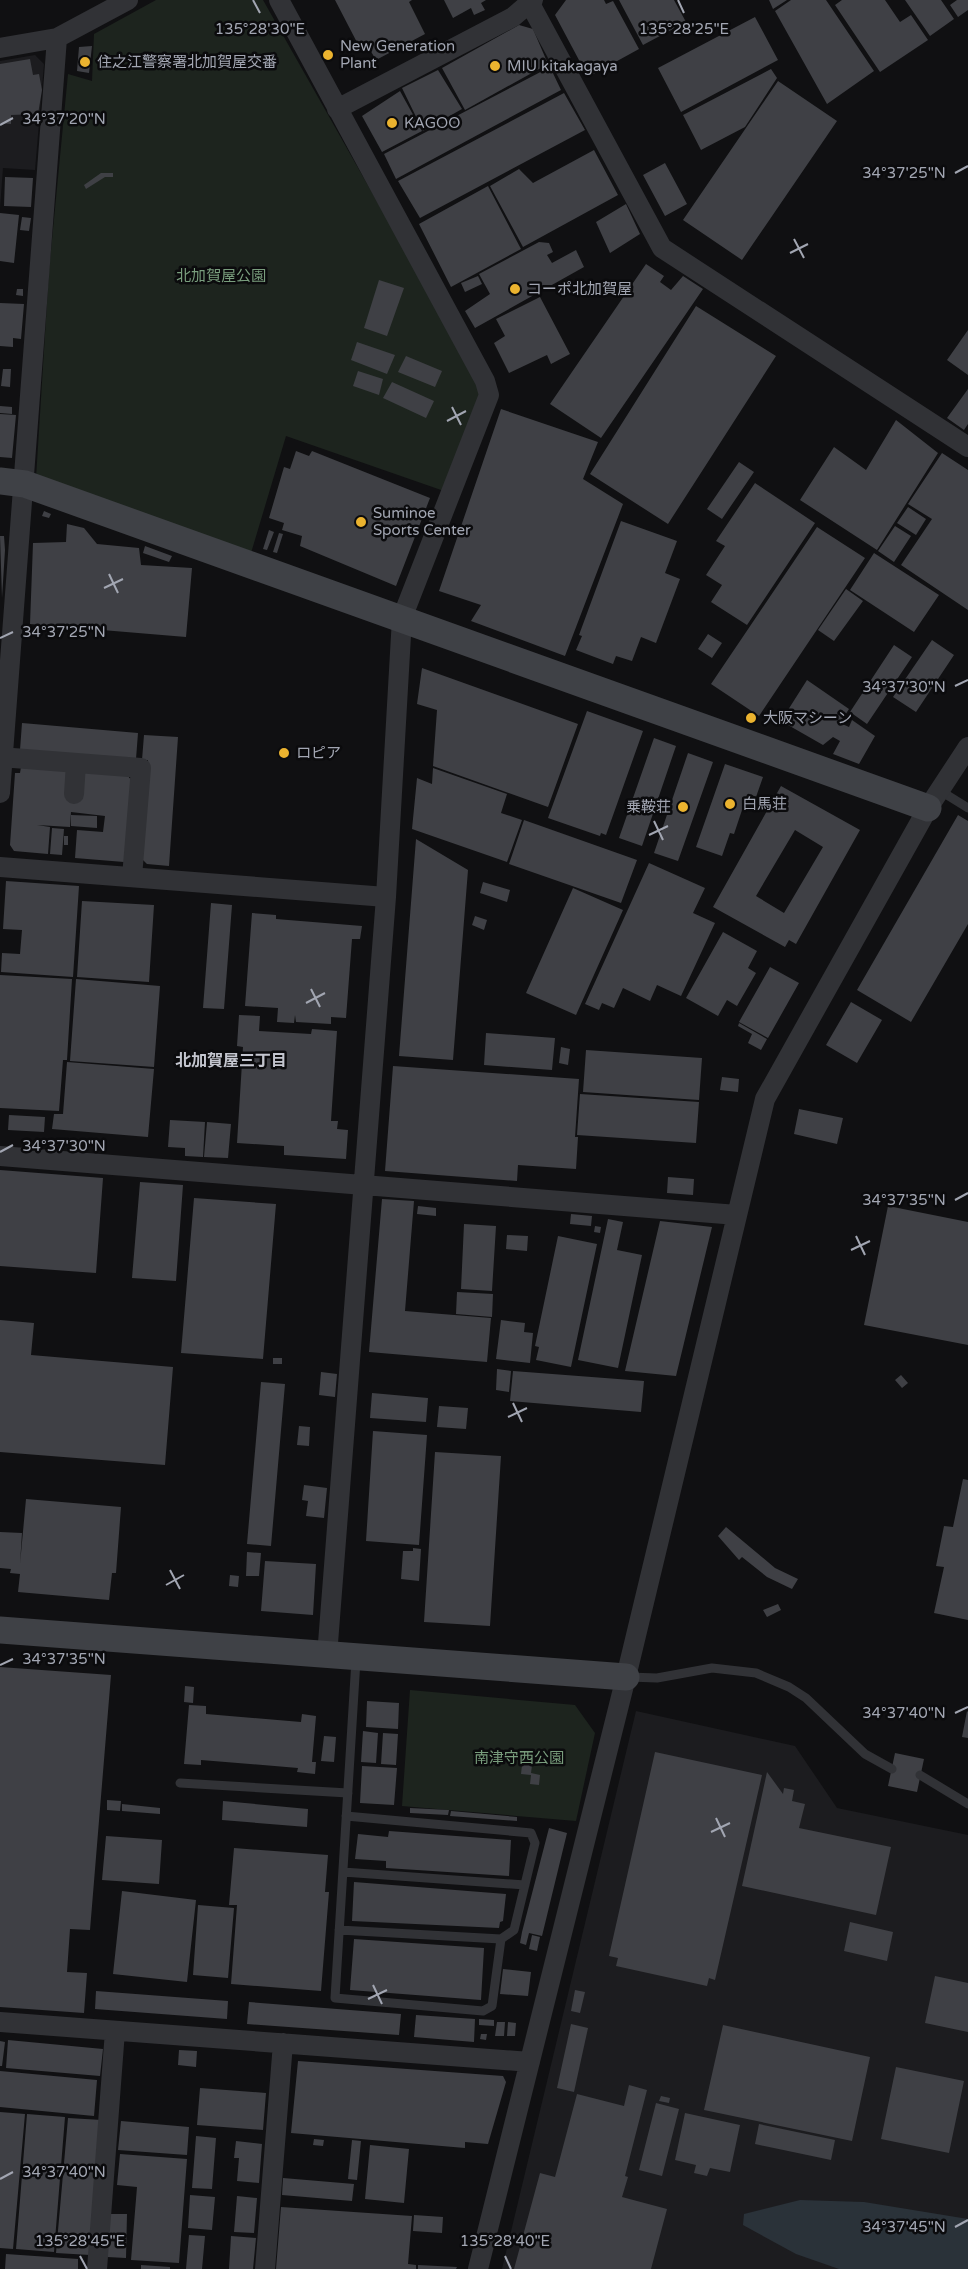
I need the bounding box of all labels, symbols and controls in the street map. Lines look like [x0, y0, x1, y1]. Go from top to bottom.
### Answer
text: 135°28'30"E [215, 20, 305, 38]
text: 135°28'25"E [639, 20, 729, 38]
place label: New Generation Plant [340, 37, 455, 72]
marker: New Generation Plant [321, 48, 335, 62]
place label: 住之江警察署北加賀屋交番 [97, 53, 277, 71]
marker: 住之江警察署北加賀屋交番 [78, 55, 92, 69]
place label: MIU kitakagaya [507, 57, 618, 75]
marker: MIU kitakagaya [488, 59, 502, 73]
text: 34°37'20"N [22, 110, 106, 128]
place label: KAGOO [404, 114, 460, 132]
marker: KAGOO [385, 116, 399, 130]
text: 34°37'25"N [862, 164, 946, 182]
park label: 北加賀屋公園 [176, 267, 266, 285]
place label: コーポ北加賀屋 [527, 280, 632, 298]
marker: コーポ北加賀屋 [508, 282, 522, 296]
place label: Suminoe Sports Center [373, 504, 471, 539]
marker: Suminoe Sports Center [354, 515, 368, 529]
text: 34°37'25"N [22, 623, 106, 641]
text: 34°37'30"N [862, 678, 946, 696]
place label: 大阪マシーン [763, 709, 852, 727]
marker: 大阪マシーン [744, 711, 758, 725]
place label: ロピア [296, 744, 341, 762]
marker: ロピア [277, 746, 291, 760]
place label: 白馬荘 [742, 795, 787, 813]
marker: 白馬荘 [723, 797, 737, 811]
place label: 乗鞍荘 [626, 798, 671, 816]
marker: 乗鞍荘 [676, 800, 690, 814]
district label: 北加賀屋三丁目 [175, 1051, 287, 1071]
text: 34°37'30"N [22, 1137, 106, 1155]
text: 34°37'35"N [862, 1191, 946, 1209]
text: 34°37'35"N [22, 1650, 106, 1668]
text: 34°37'40"N [862, 1704, 946, 1722]
park label: 南津守西公園 [474, 1749, 564, 1767]
text: 34°37'40"N [22, 2163, 106, 2181]
text: 34°37'45"N [862, 2218, 946, 2236]
text: 135°28'45"E [35, 2232, 125, 2250]
text: 135°28'40"E [460, 2232, 550, 2250]

